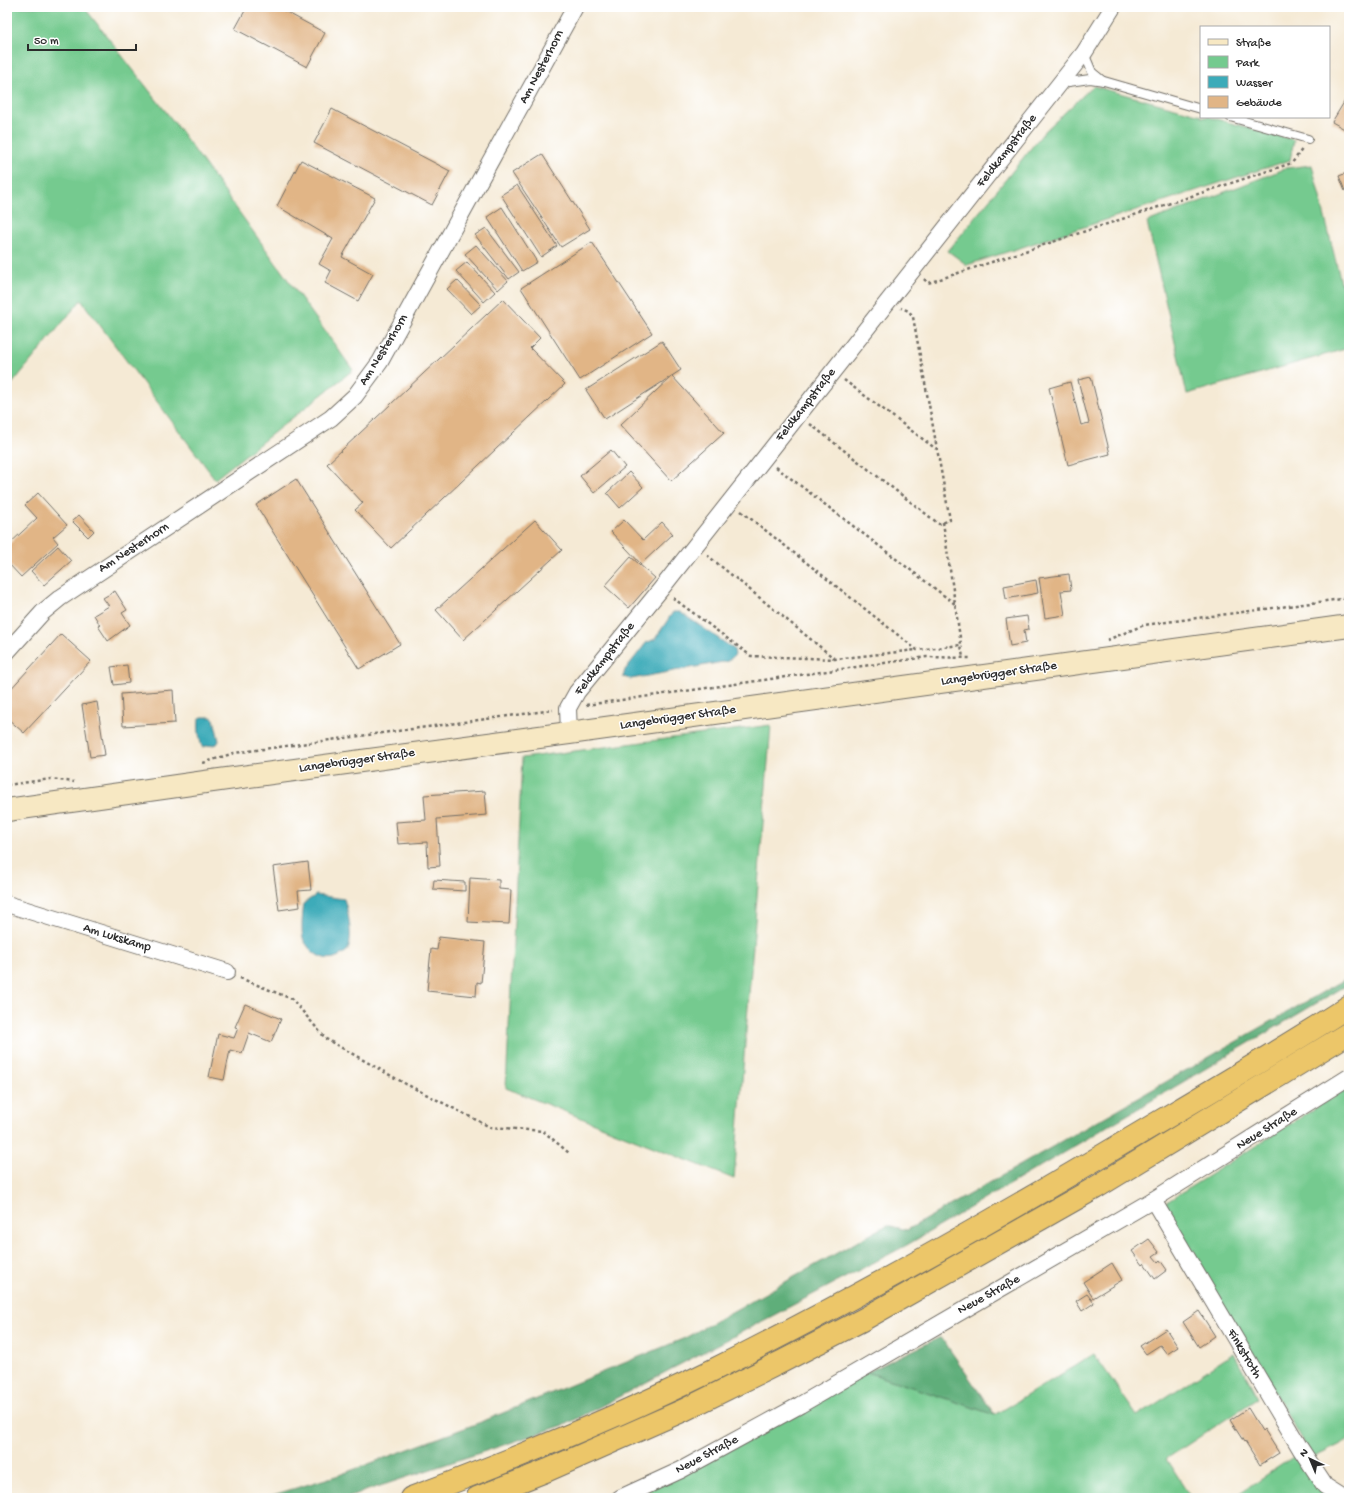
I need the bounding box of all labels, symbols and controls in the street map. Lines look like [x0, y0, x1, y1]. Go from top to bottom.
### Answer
scale bar [28, 26, 136, 52]
legend [1200, 26, 1330, 118]
street label: Am Nesterhorn [516, 27, 568, 106]
text: 50 m [34, 35, 59, 49]
text: Straße [1236, 37, 1272, 51]
text: Park [1235, 57, 1261, 71]
text: Wasser [1236, 77, 1274, 91]
text: Gebäude [1236, 97, 1282, 111]
street label: Feldkampstraße [973, 111, 1040, 191]
street label: Am Nesterhorn [356, 311, 412, 388]
street label: Feldkampstraße [772, 365, 839, 445]
street label: Am Nesterhorn [96, 519, 173, 576]
street label: Feldkampstraße [571, 619, 638, 699]
street label: Langebrügger Straße [940, 658, 1058, 690]
street label: Langebrügger Straße [619, 702, 737, 734]
street label: Langebrügger Straße [298, 745, 416, 777]
street label: Am Lukskamp [81, 921, 153, 956]
street label: Neue Straße [1234, 1104, 1300, 1154]
street label: Neue Straße [955, 1272, 1023, 1318]
street label: Finkstroth [1223, 1326, 1265, 1382]
street label: Neue Straße [673, 1432, 741, 1478]
north arrow [1290, 1439, 1330, 1479]
text: N [1298, 1446, 1311, 1460]

